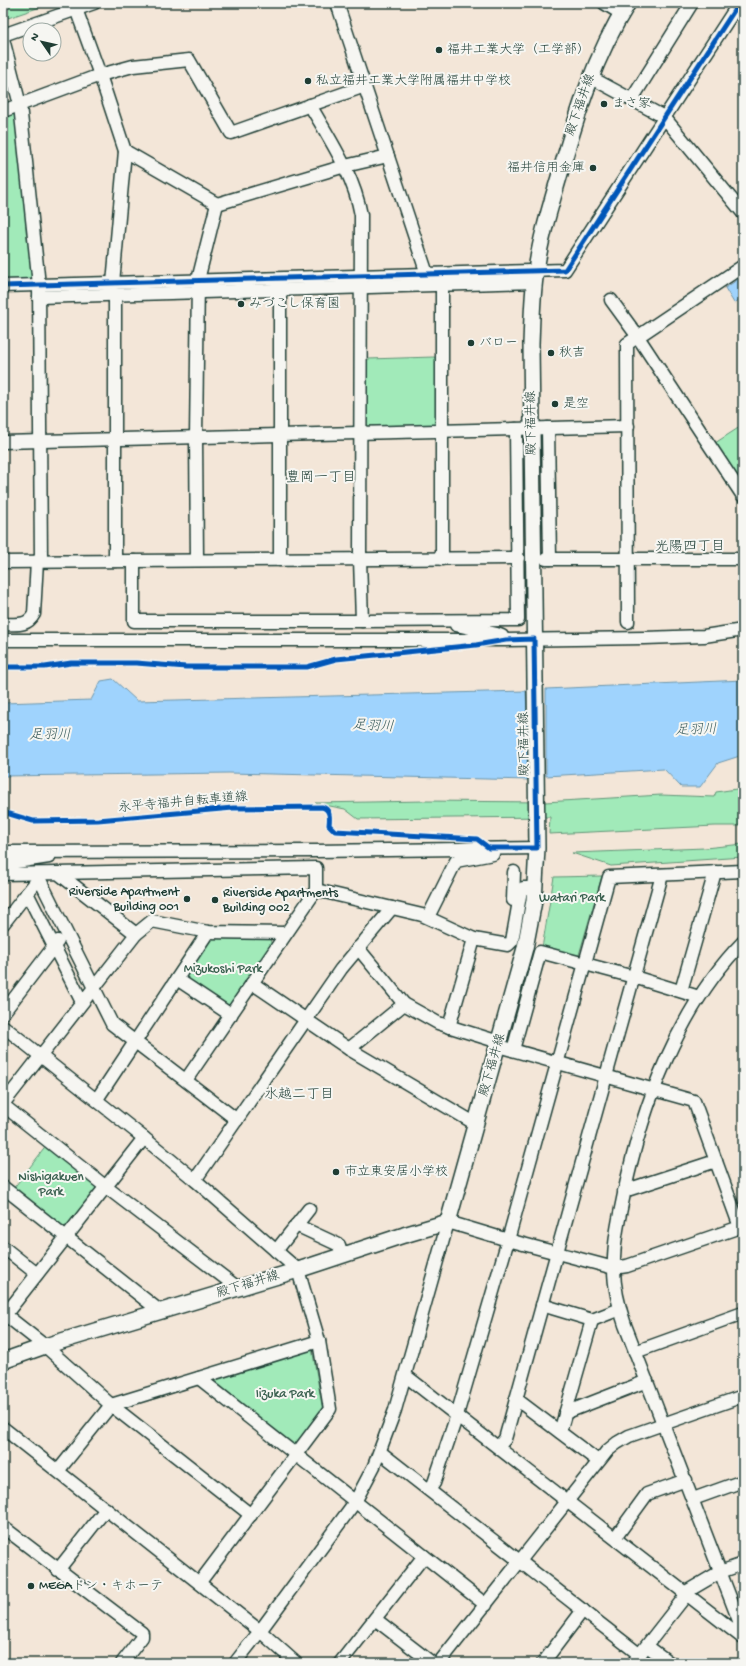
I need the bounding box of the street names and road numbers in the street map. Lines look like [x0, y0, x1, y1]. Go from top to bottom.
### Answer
street label: 殿下福井線 [563, 71, 599, 138]
street label: 殿下福井線 [524, 389, 540, 456]
street label: 殿下福井線 [517, 710, 533, 777]
street label: 永平寺福井自転車道線 [117, 789, 249, 816]
street label: 殿下福井線 [477, 1031, 509, 1098]
street label: 殿下福井線 [215, 1268, 282, 1302]

